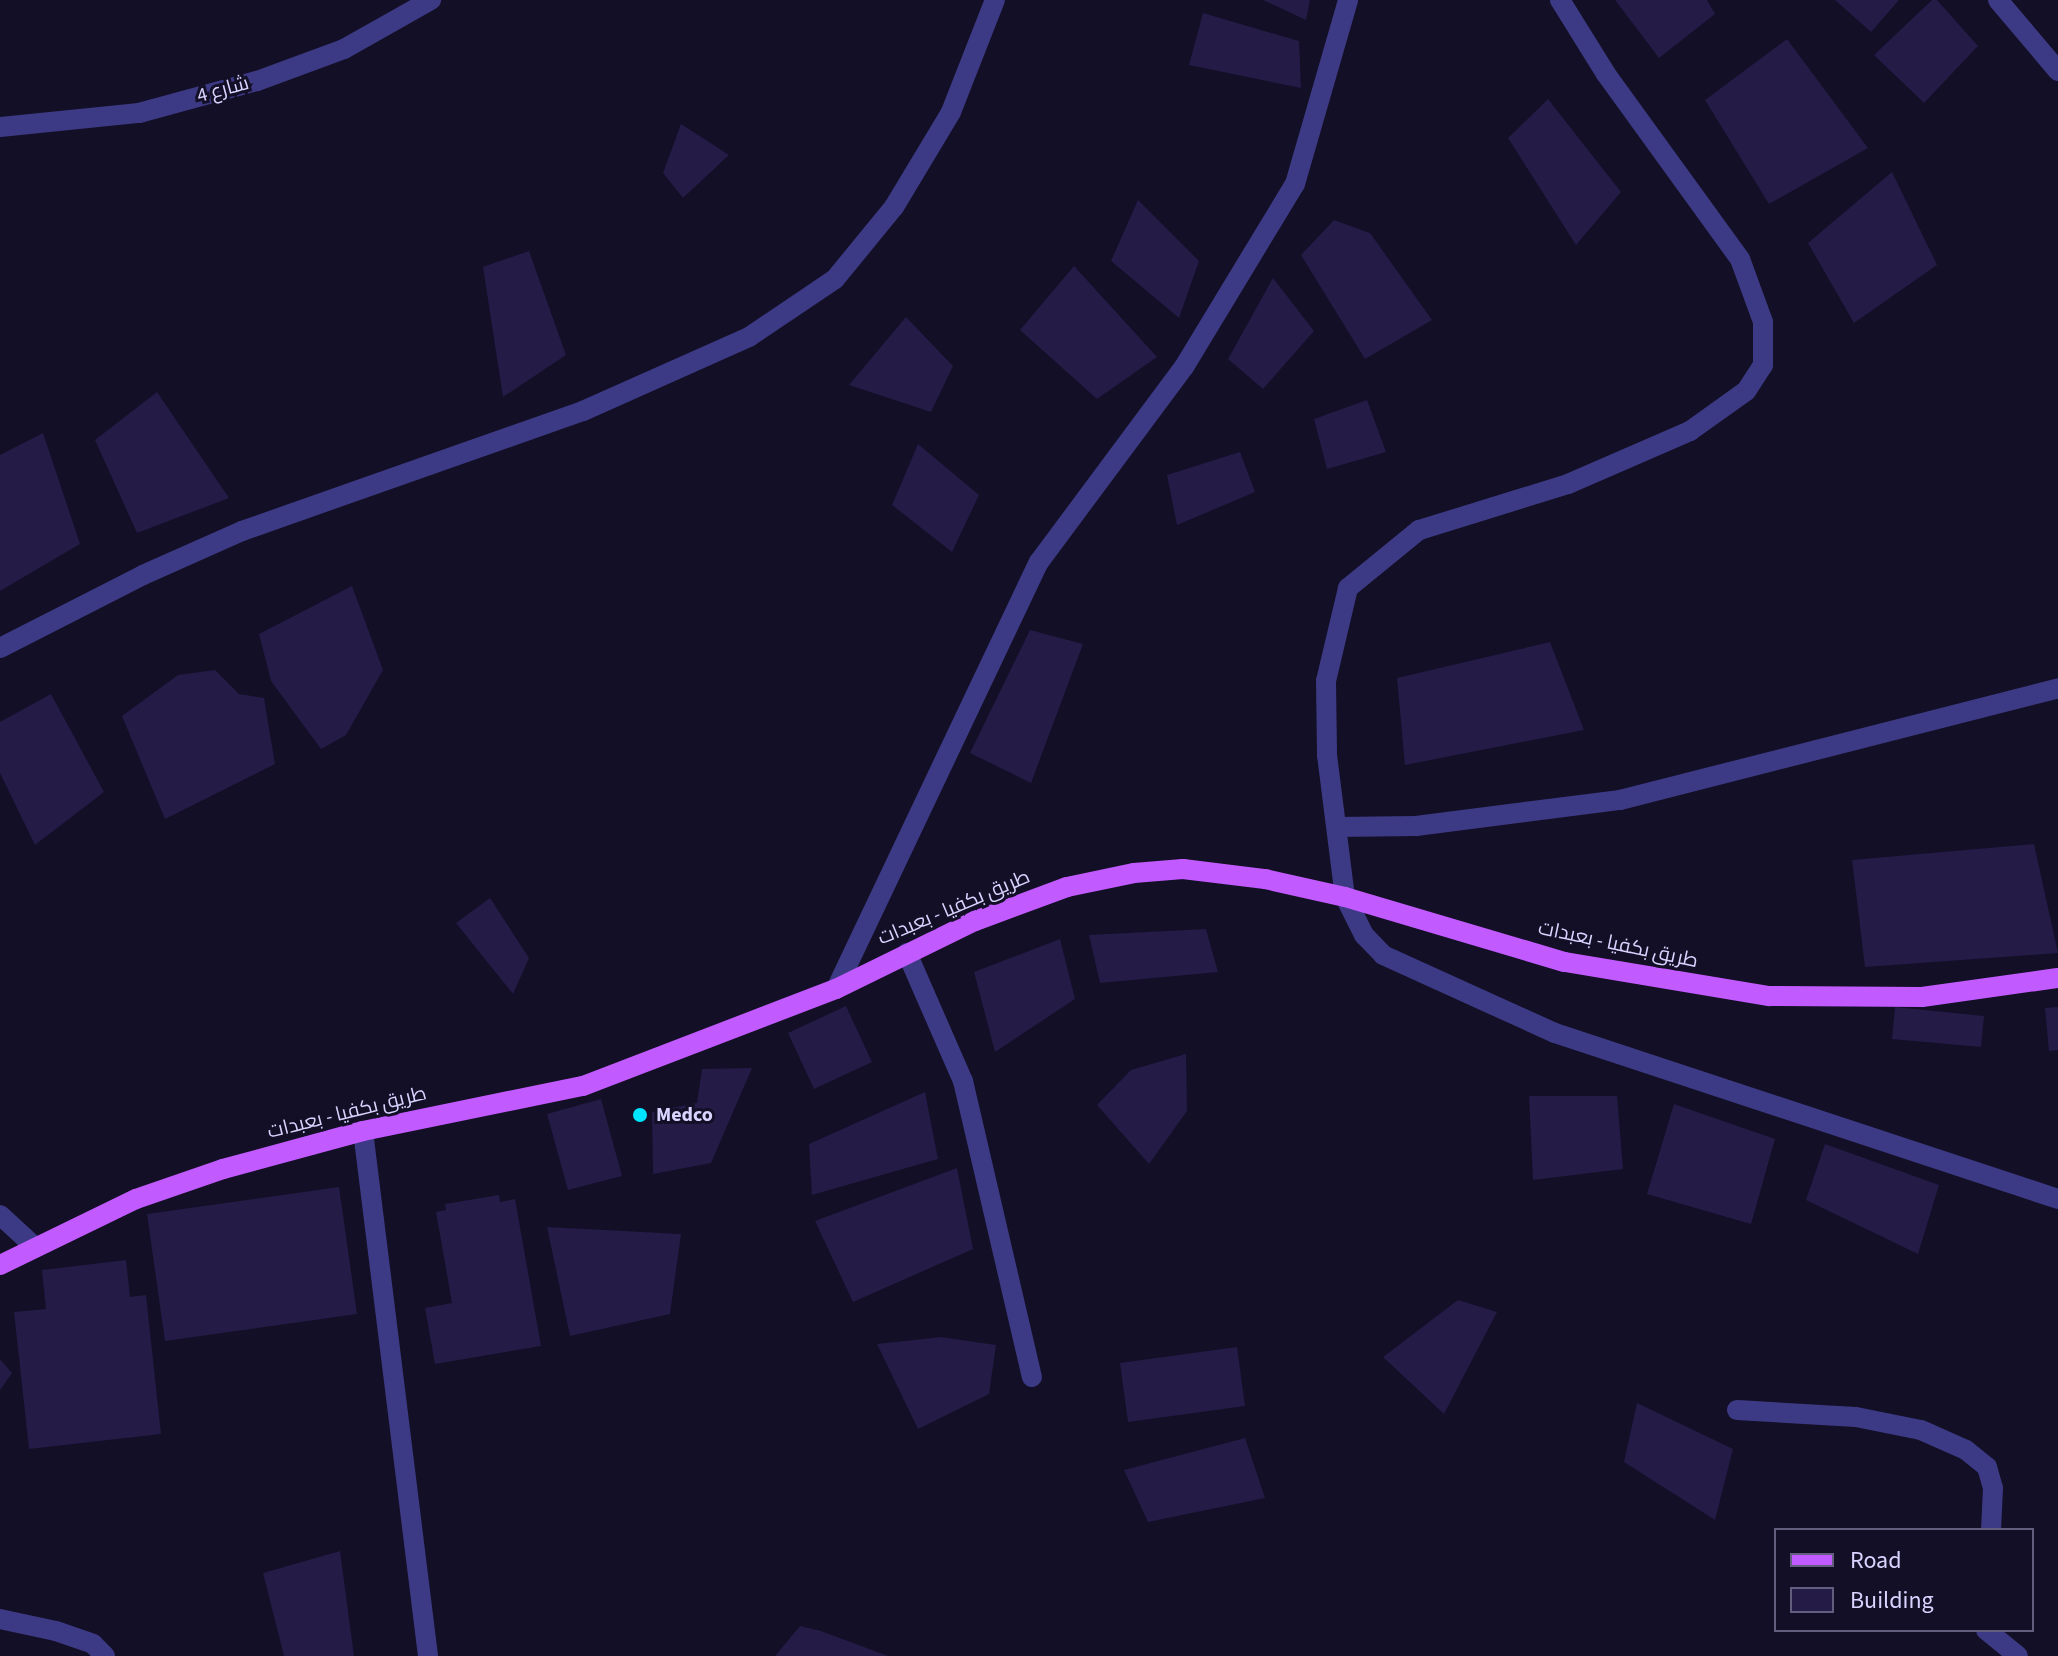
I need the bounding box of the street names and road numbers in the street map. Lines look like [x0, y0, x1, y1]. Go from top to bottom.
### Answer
street label: شارع 4 [194, 72, 252, 108]
street label: طريق بكفيا - بعبدات [874, 865, 1034, 951]
street label: طريق بكفيا - بعبدات [1536, 916, 1700, 974]
street label: طريق بكفيا - بعبدات [265, 1082, 429, 1144]

